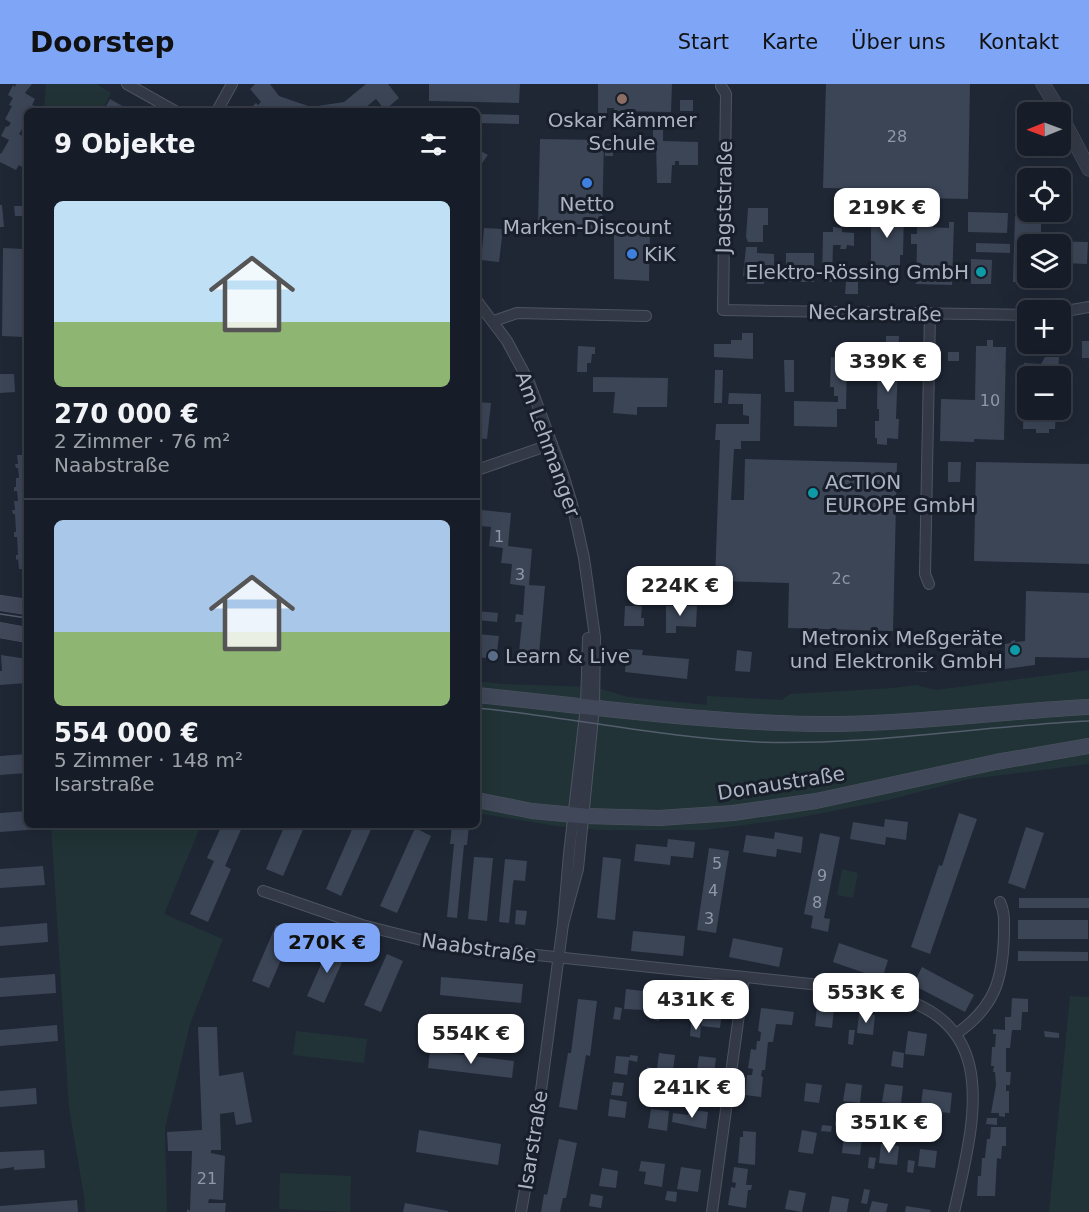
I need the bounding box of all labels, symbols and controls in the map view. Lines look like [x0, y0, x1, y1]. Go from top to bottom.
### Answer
text: Doorstep [30, 26, 175, 59]
text: Start [678, 30, 729, 54]
text: Karte [762, 30, 818, 54]
text: Über uns [851, 30, 946, 54]
text: Kontakt [979, 30, 1059, 54]
marker: Oskar Kämmer Schule [615, 92, 629, 106]
north arrow [1017, 102, 1071, 156]
map controls [1017, 102, 1071, 420]
place label: Oskar Kämmer Schule [548, 108, 697, 155]
house number: 28 [887, 127, 907, 146]
icon: filters [417, 128, 450, 161]
text: 9 Objekte [54, 129, 196, 159]
street label: Jagststraße [711, 140, 737, 256]
button: locate [1017, 168, 1071, 222]
marker: Netto Marken-Discount [580, 176, 594, 190]
pin: 219K € [838, 188, 936, 239]
place label: Netto Marken-Discount [503, 192, 671, 239]
text: 219K € [848, 195, 926, 219]
button: layers [1017, 234, 1071, 288]
icon: home [198, 240, 306, 348]
place label: KiK [644, 242, 677, 266]
marker: KiK [625, 247, 639, 261]
place label: Elektro-Rössing GmbH [745, 260, 969, 284]
marker: Elektro-Rössing GmbH [974, 265, 988, 279]
street label: Neckarstraße [808, 300, 942, 326]
button: + [1017, 300, 1071, 354]
pin: 339K € [839, 342, 937, 393]
text: 339K € [849, 349, 927, 373]
button: − [1017, 366, 1071, 420]
street label: Am Lehmanger [511, 368, 586, 521]
house number: 10 [980, 391, 1000, 410]
text: 270 000 € [54, 399, 199, 429]
text: 2 Zimmer · 76 m² [54, 429, 230, 453]
text: Naabstraße [54, 453, 170, 477]
place label: ACTION EUROPE GmbH [825, 470, 976, 517]
marker: ACTION EUROPE GmbH [806, 486, 820, 500]
house number: 1 [494, 527, 504, 546]
icon: home [198, 559, 306, 667]
house number: 3 [515, 565, 525, 584]
pin: 224K € [631, 566, 729, 617]
house number: 2c [832, 569, 850, 588]
text: 224K € [641, 573, 719, 597]
place label: Metronix Meßgeräte und Elektronik GmbH [790, 626, 1003, 673]
marker: Metronix Meßgeräte und Elektronik GmbH [1008, 643, 1022, 657]
place label: Learn & Live [505, 644, 630, 668]
marker: Learn & Live [486, 649, 500, 663]
text: 554 000 € [54, 718, 199, 748]
text: 5 Zimmer · 148 m² [54, 748, 243, 772]
street label: Donaustraße [715, 761, 847, 805]
text: Isarstraße [54, 772, 154, 796]
house number: 5 [712, 854, 722, 873]
house number: 9 [817, 866, 827, 885]
house number: 4 [708, 881, 718, 900]
house number: 8 [812, 893, 822, 912]
house number: 3 [704, 909, 714, 928]
pin: 270K € [278, 923, 376, 974]
street label: Naabstraße [420, 928, 538, 968]
text: 270K € [288, 930, 366, 954]
pin: 553K € [817, 973, 915, 1024]
pin: 431K € [647, 980, 745, 1031]
text: 553K € [827, 980, 905, 1004]
text: 431K € [657, 987, 735, 1011]
pin: 554K € [422, 1014, 520, 1065]
text: 554K € [432, 1021, 510, 1045]
pin: 241K € [643, 1068, 741, 1119]
text: 241K € [653, 1075, 731, 1099]
street label: Isarstraße [513, 1089, 553, 1191]
pin: 351K € [840, 1103, 938, 1154]
text: 351K € [850, 1110, 928, 1134]
house number: 21 [197, 1169, 217, 1188]

